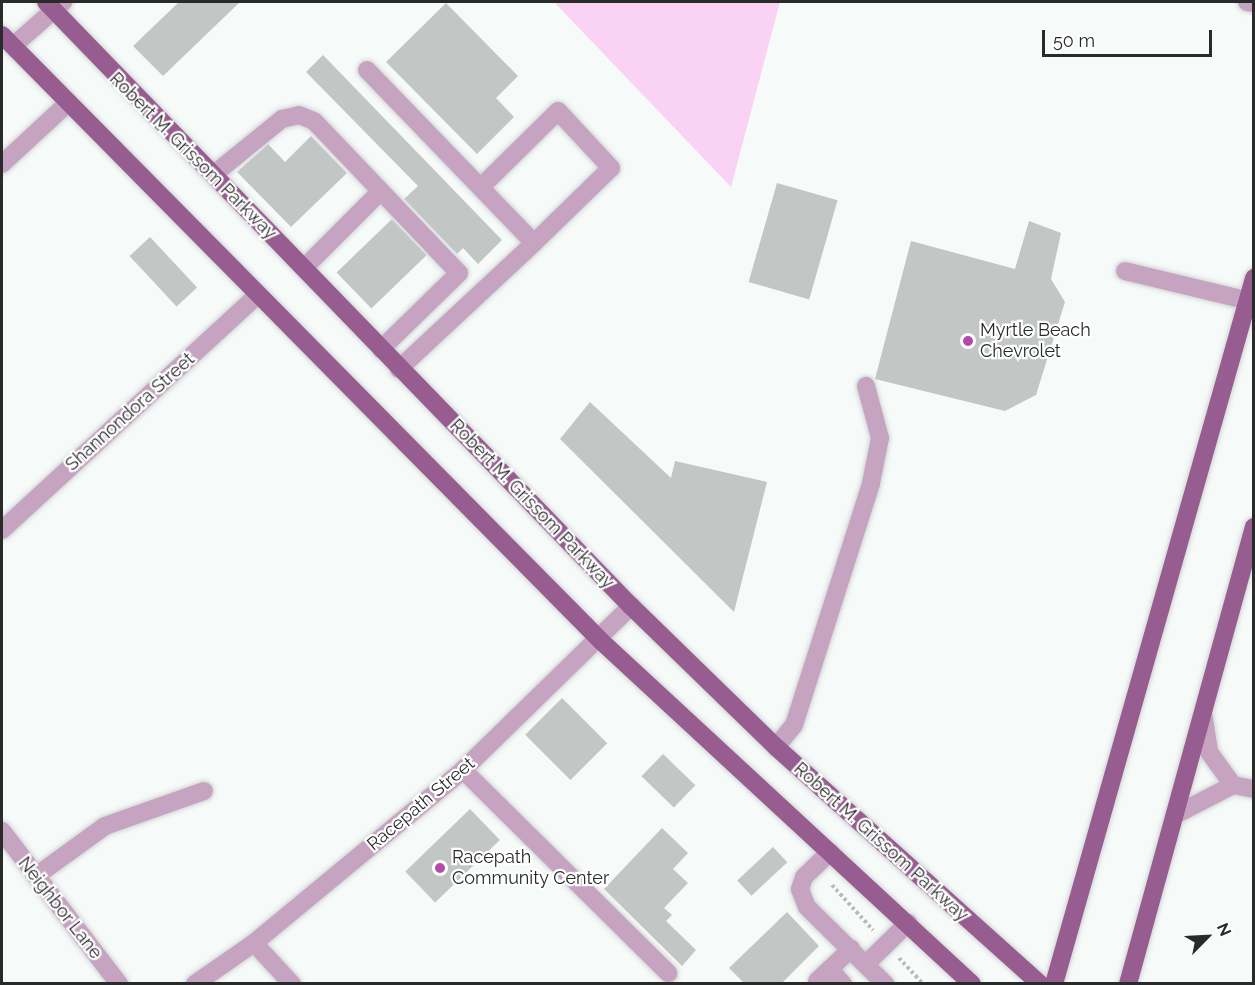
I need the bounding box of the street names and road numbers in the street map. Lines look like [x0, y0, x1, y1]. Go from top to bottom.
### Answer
street label: Robert M. Grissom Parkway [105, 68, 281, 244]
street label: Shannondora Street [61, 348, 199, 476]
street label: Robert M. Grissom Parkway [445, 415, 619, 593]
street label: Racepath Street [363, 753, 479, 855]
street label: Robert M. Grissom Parkway [789, 758, 973, 926]
street label: Neighbor Lane [13, 853, 107, 963]

